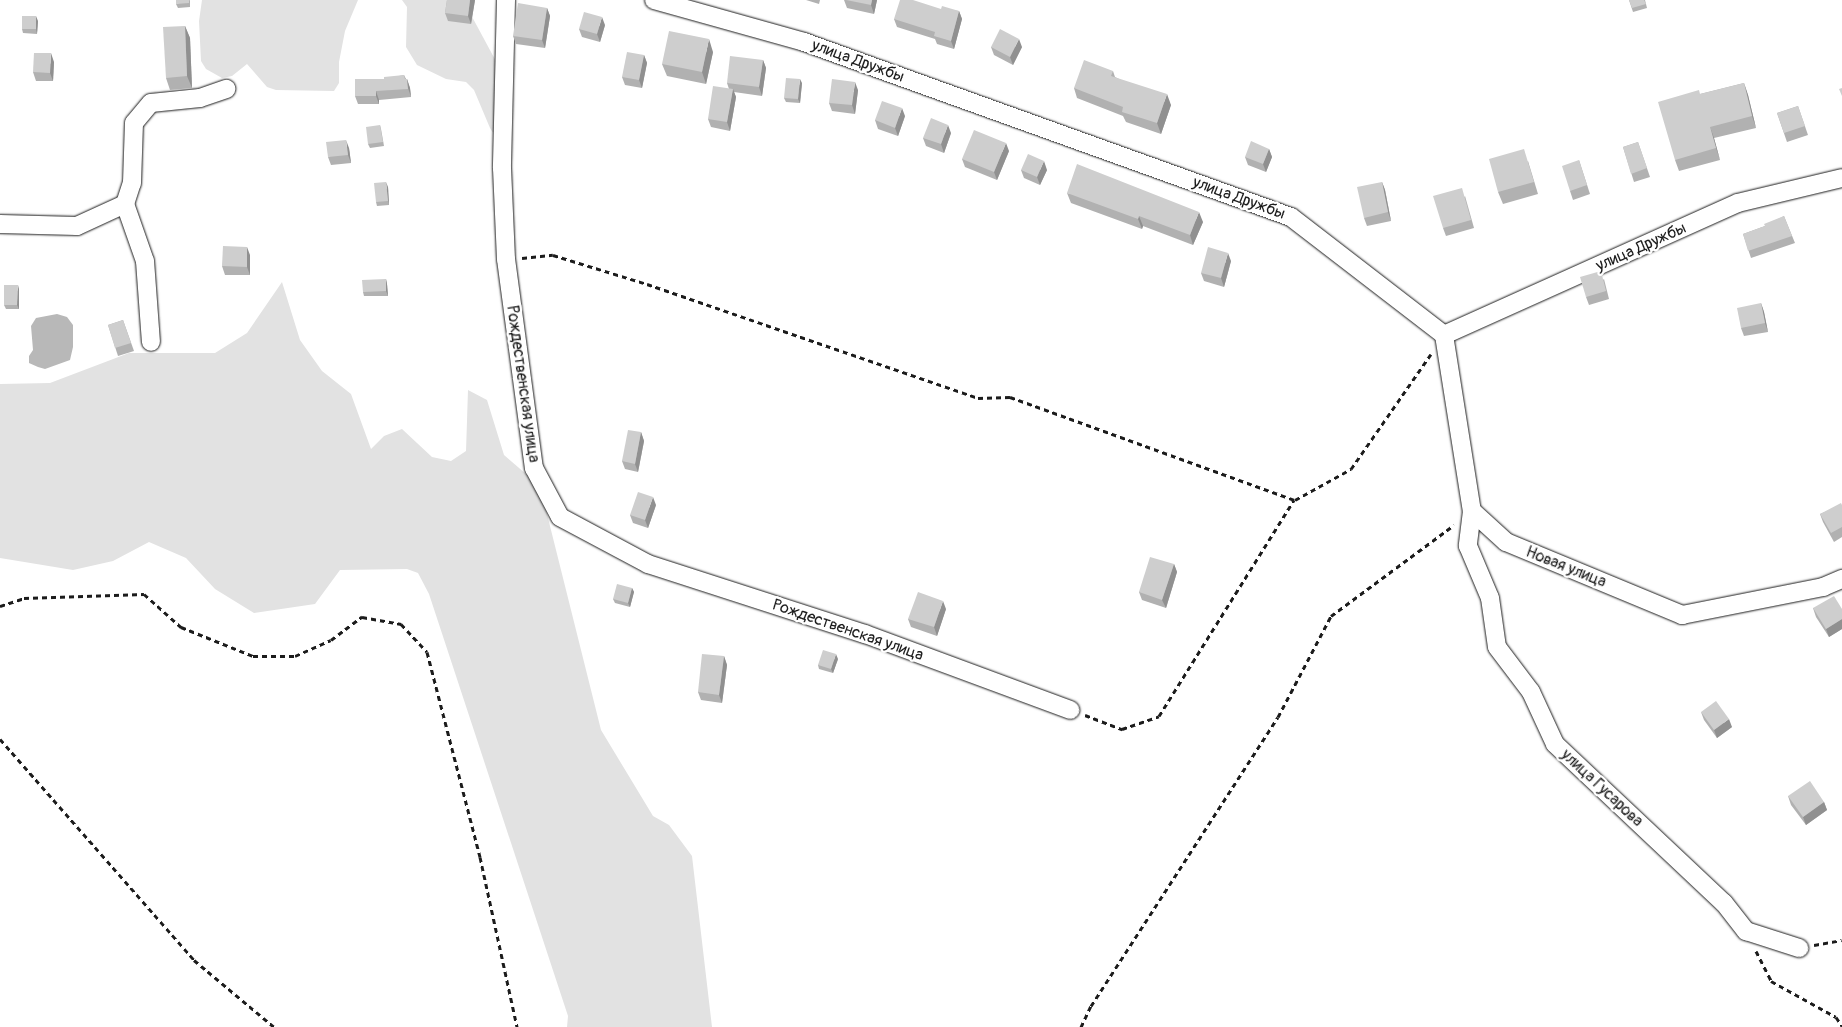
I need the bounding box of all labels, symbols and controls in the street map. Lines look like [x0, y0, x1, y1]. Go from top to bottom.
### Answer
street label: улица Дружбы [809, 35, 907, 87]
street label: улица Дружбы [1190, 172, 1288, 224]
street label: улица Дружбы [1593, 219, 1689, 275]
street label: Рождественская улица [502, 304, 544, 464]
street label: Новая улица [1523, 542, 1609, 592]
street label: Рождественская улица [770, 595, 926, 665]
street label: улица Гусарова [1557, 745, 1647, 831]

